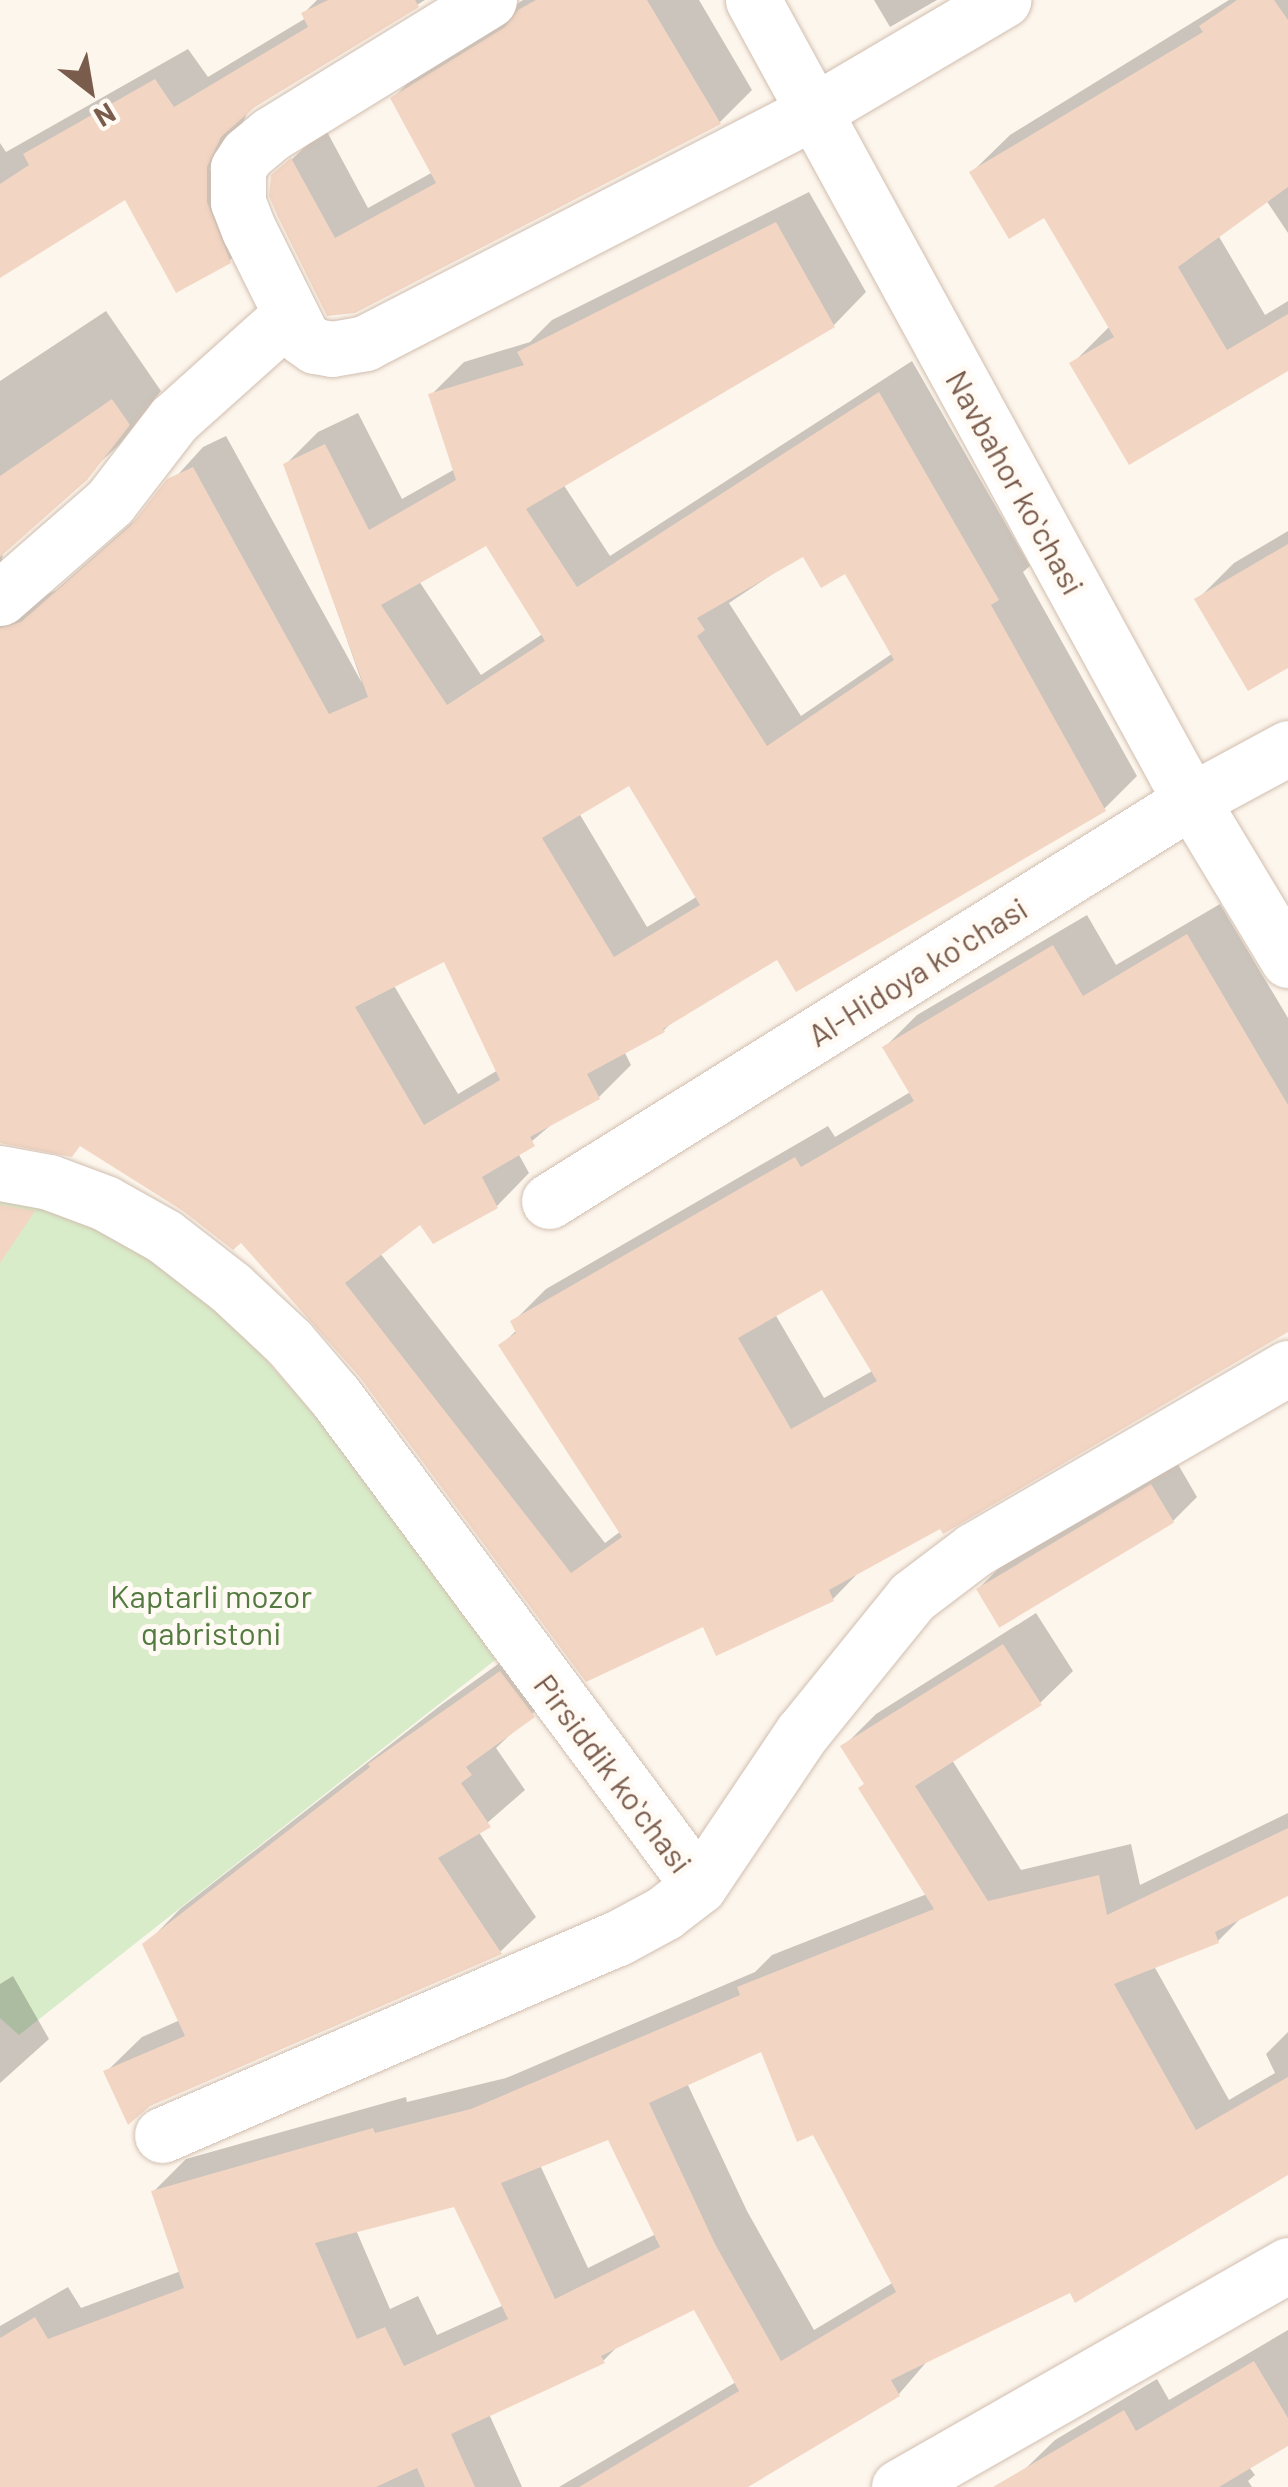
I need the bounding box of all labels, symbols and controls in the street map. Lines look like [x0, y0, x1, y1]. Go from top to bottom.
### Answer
north arrow [40, 40, 140, 140]
text: N [89, 96, 122, 135]
street label: Navbahor koʻchasi [938, 363, 1094, 601]
street label: Al-Hidoya koʻchasi [800, 888, 1034, 1054]
park label: Kaptarli mozor qabristoni [110, 1577, 312, 1652]
street label: Pirsiddik koʻchasi [527, 1666, 701, 1880]

